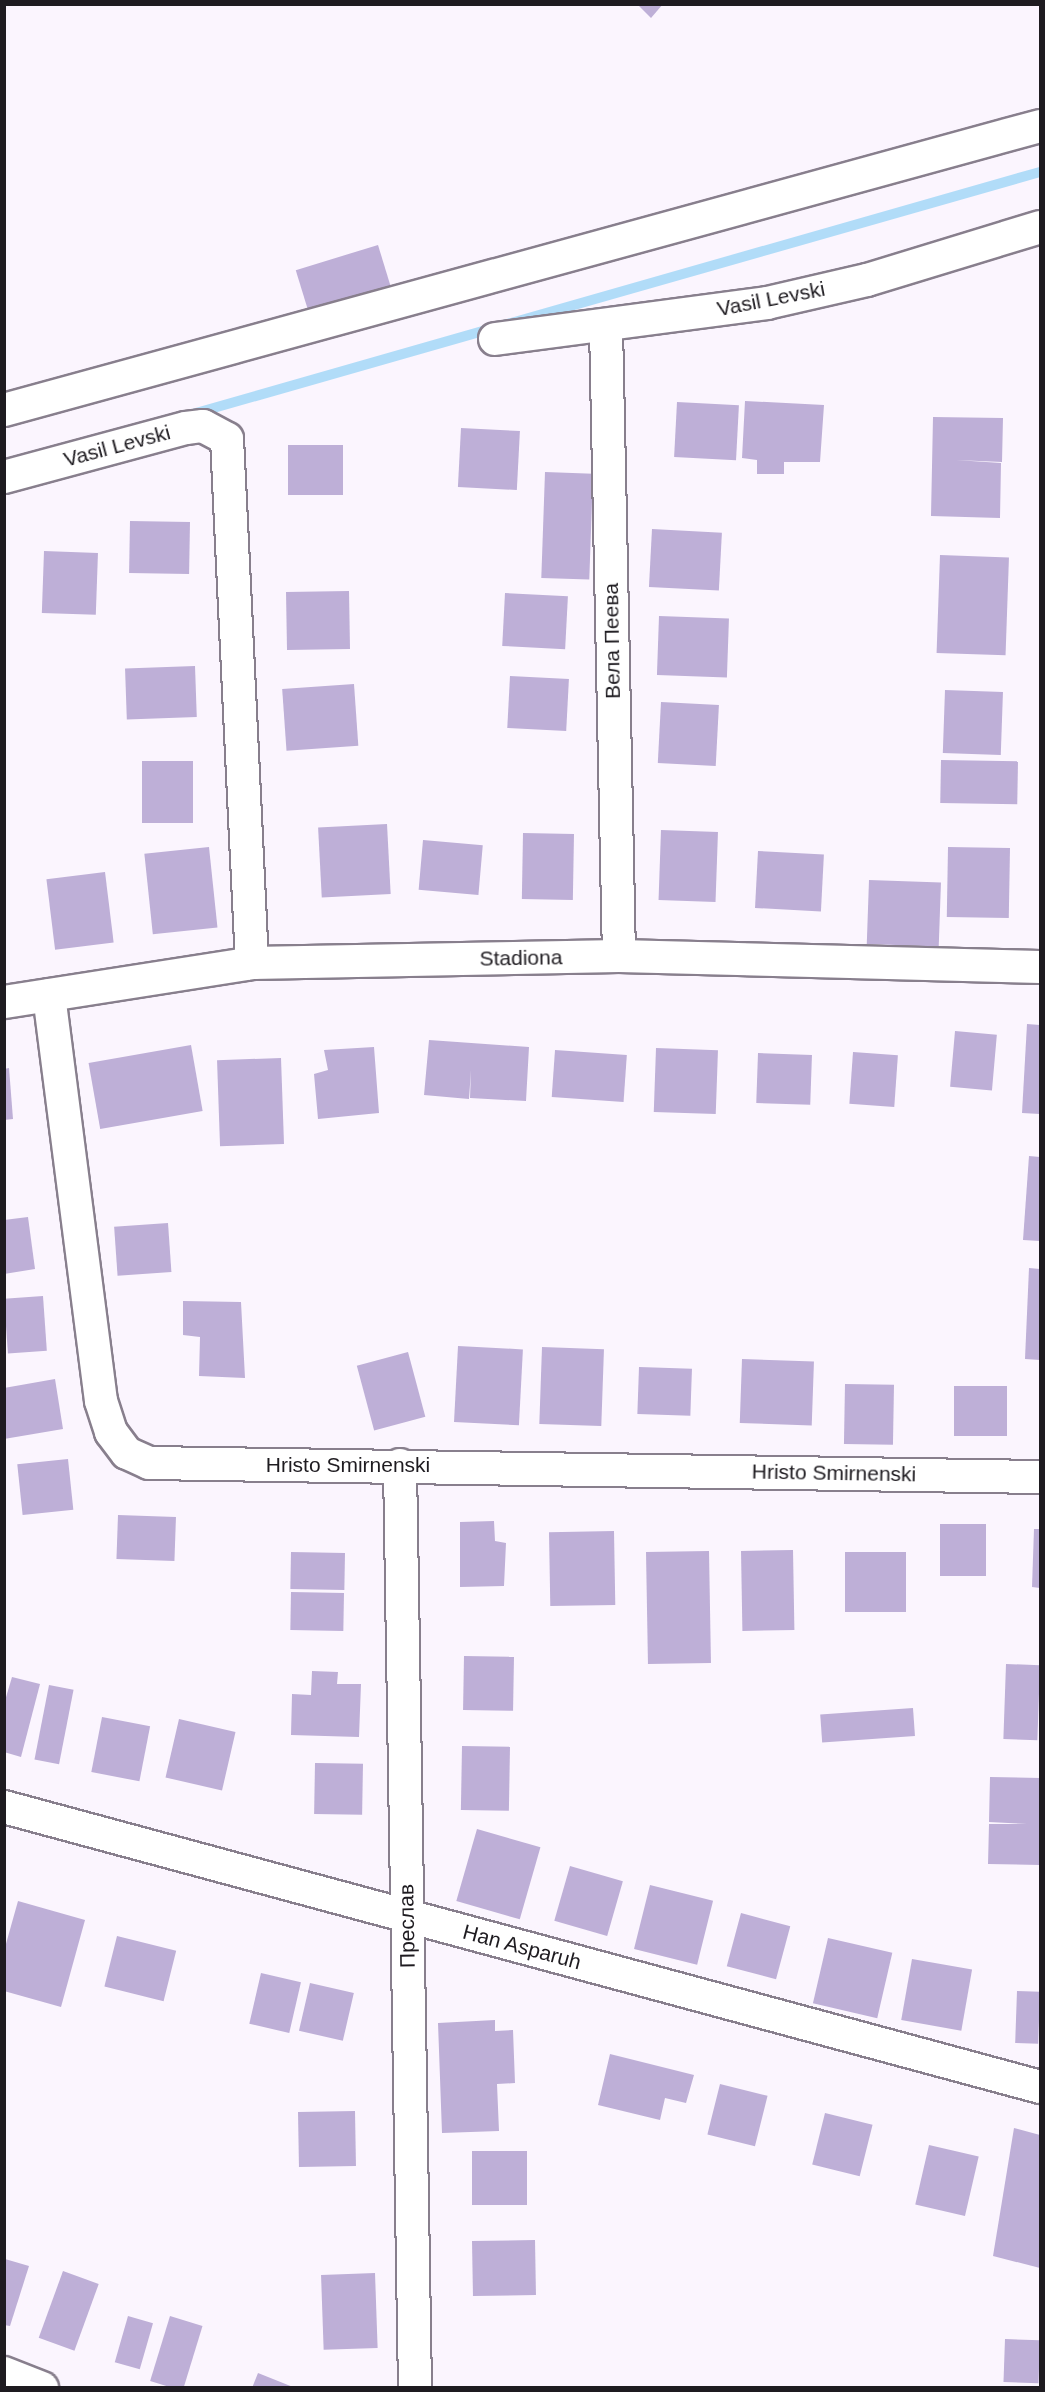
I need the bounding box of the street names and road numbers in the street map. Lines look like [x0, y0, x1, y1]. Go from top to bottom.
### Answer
street label: Vasil Levski [715, 276, 827, 322]
street label: Vasil Levski [61, 420, 173, 472]
street label: Вела Пеева [598, 583, 626, 699]
street label: Stadiona [479, 945, 563, 971]
street label: Hristo Smirnenski [266, 1452, 430, 1478]
street label: Hristo Smirnenski [752, 1459, 916, 1487]
street label: Преслав [394, 1884, 420, 1968]
street label: Han Asparuh [460, 1919, 584, 1975]

